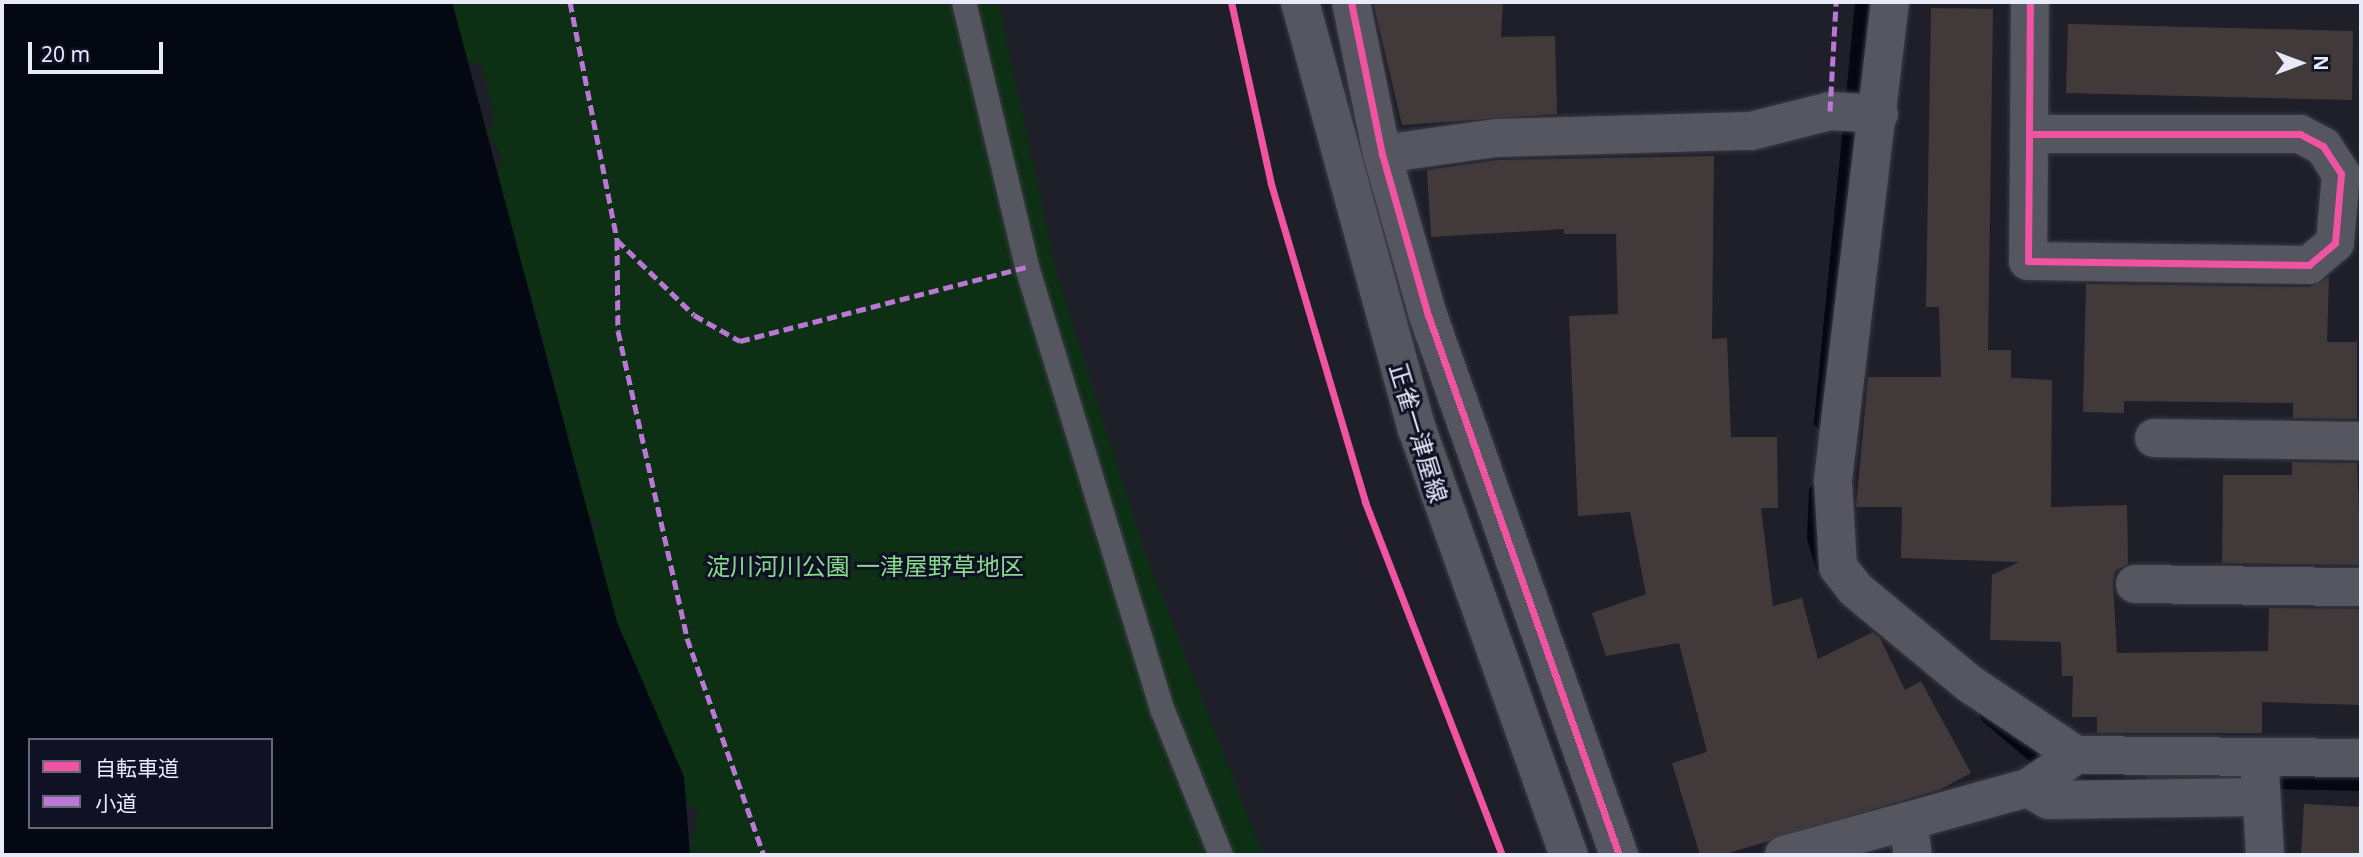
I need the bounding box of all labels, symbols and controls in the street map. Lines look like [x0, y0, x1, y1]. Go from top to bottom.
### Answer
scale bar [32, 28, 166, 72]
north arrow [2265, 28, 2335, 98]
text: 20 m [41, 40, 90, 68]
text: N [2308, 55, 2334, 71]
street label: 正雀一津屋線 [1384, 360, 1454, 506]
park label: 淀川河川公園 一津屋野草地区 [706, 552, 1024, 580]
legend [28, 738, 273, 829]
text: 自転車道 [95, 754, 179, 782]
text: 小道 [95, 789, 137, 817]

